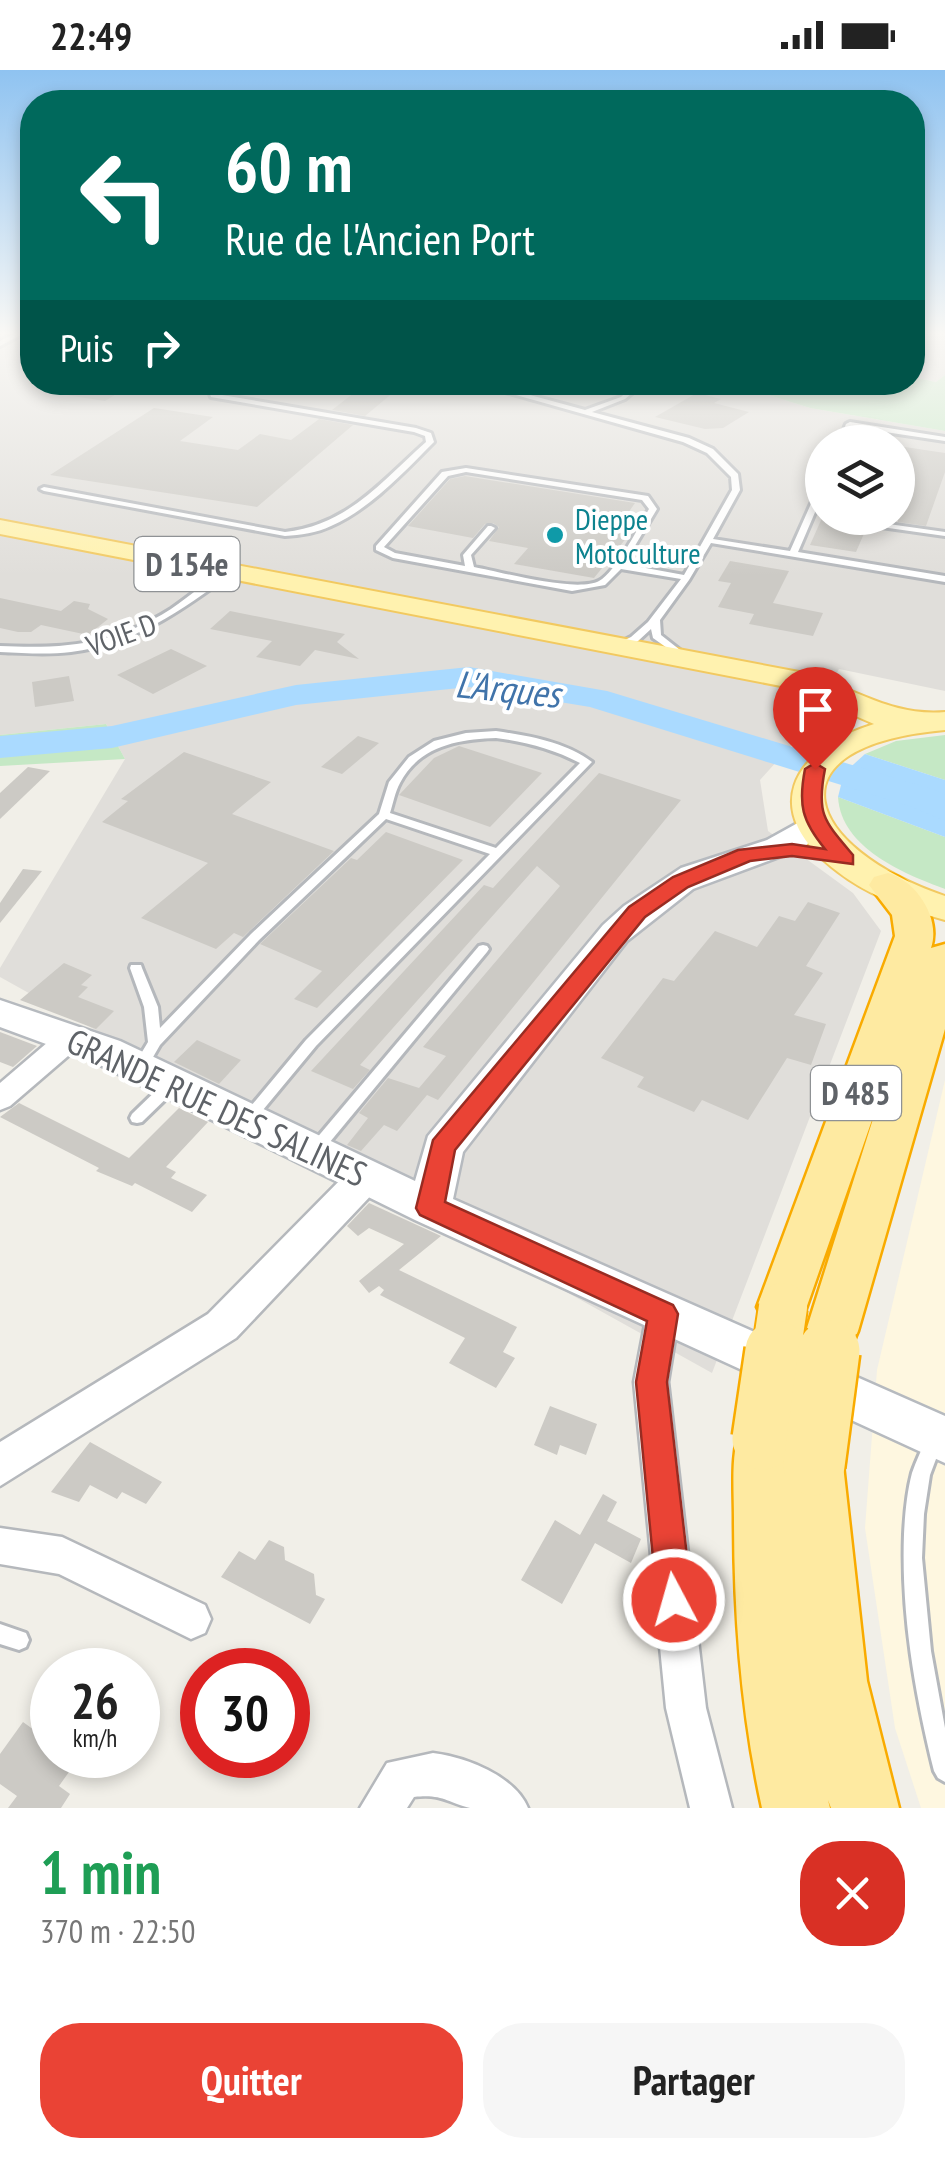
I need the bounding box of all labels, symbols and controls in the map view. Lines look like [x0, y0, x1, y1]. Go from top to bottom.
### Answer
text: 22:49 [50, 11, 132, 60]
text: 60 m [225, 121, 353, 211]
icon: left [60, 130, 190, 260]
text: Rue de l'Ancien Port [225, 209, 535, 267]
icon: right [134, 320, 189, 375]
text: Puis [60, 323, 114, 372]
map controls [805, 425, 915, 535]
button: layers [805, 425, 915, 535]
place label: Dieppe Motoculture [575, 499, 701, 572]
marker: Dieppe Motoculture [544, 524, 566, 546]
road number: D 154e [134, 537, 240, 591]
street label: VOIE D [80, 603, 161, 665]
water label: L'Arques [453, 658, 566, 718]
pin [773, 667, 858, 770]
icon: arrive [788, 682, 843, 737]
street label: GRANDE RUE DES SALINES [60, 1017, 374, 1197]
road number: D 485 [811, 1066, 901, 1120]
position arrow [622, 1548, 726, 1652]
speed limit sign: 30 [180, 1648, 310, 1778]
text: 26 [71, 1668, 119, 1733]
text: km/h [73, 1722, 117, 1754]
text: 1 min [40, 1833, 161, 1911]
button: close [800, 1841, 905, 1946]
text: 370 m · 22:50 [40, 1910, 195, 1952]
button: Quitter [40, 2023, 463, 2138]
button: Partager [483, 2023, 905, 2138]

